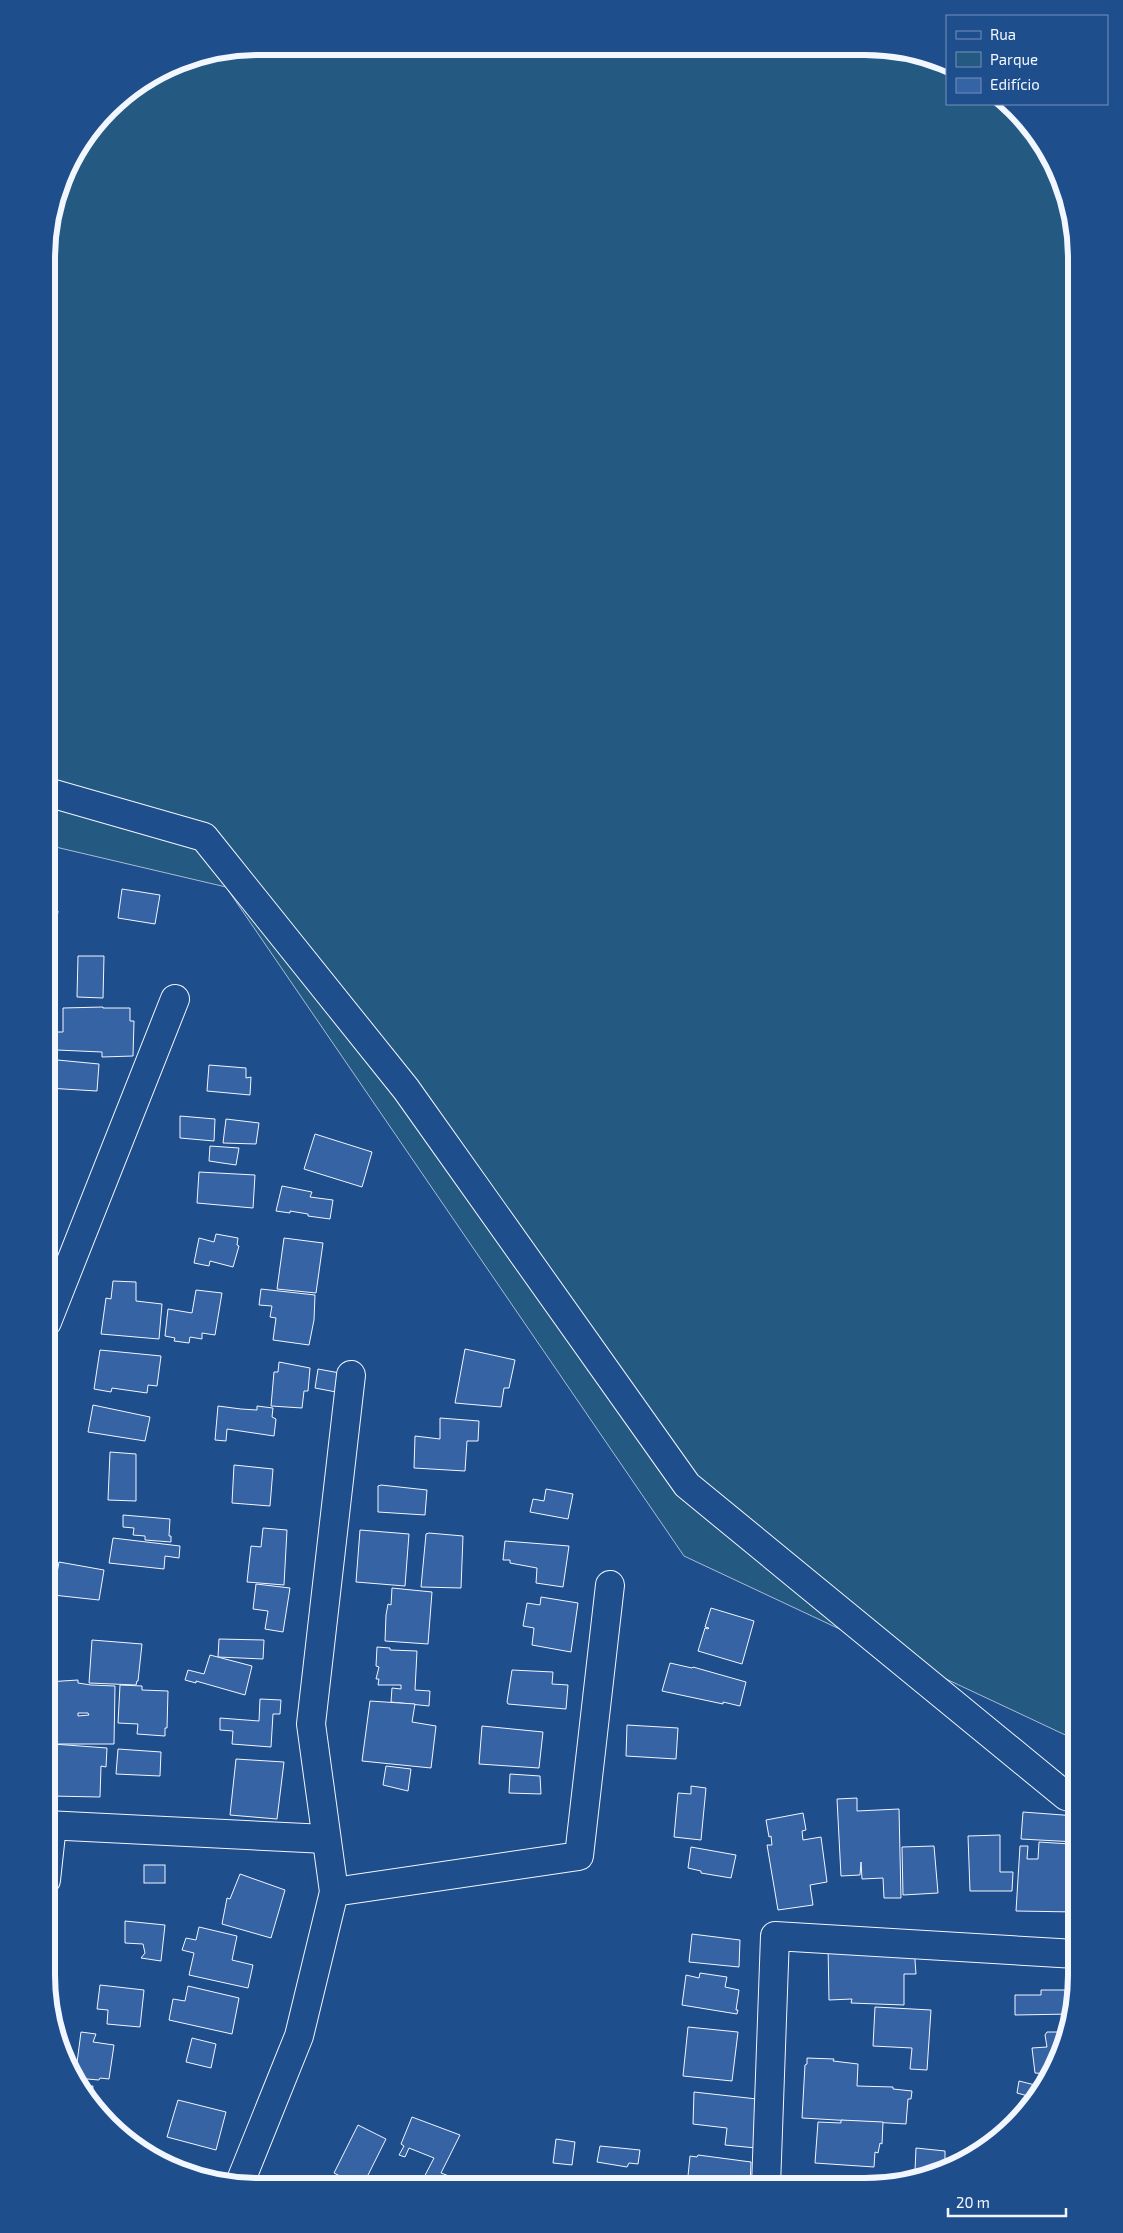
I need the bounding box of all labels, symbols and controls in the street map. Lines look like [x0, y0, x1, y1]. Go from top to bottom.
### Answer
legend [946, 15, 1108, 105]
text: Rua [990, 25, 1016, 43]
text: Parque [990, 50, 1038, 68]
text: Edifício [990, 75, 1040, 93]
scale bar [948, 2186, 1066, 2218]
text: 20 m [956, 2193, 990, 2211]

